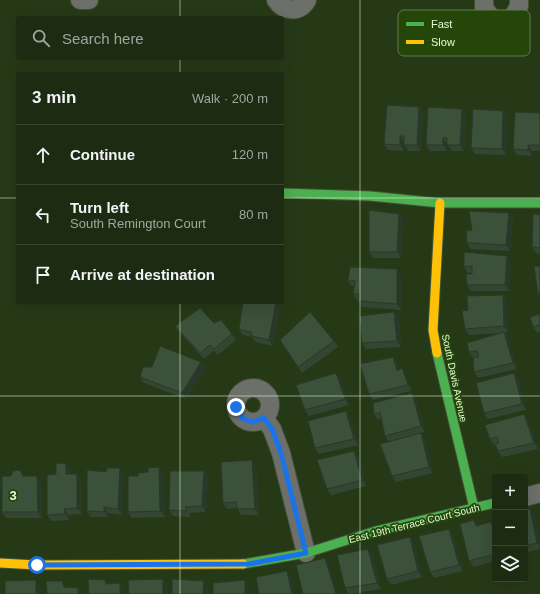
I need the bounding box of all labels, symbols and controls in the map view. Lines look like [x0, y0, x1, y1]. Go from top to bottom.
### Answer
legend [398, 10, 530, 56]
search box [16, 16, 284, 60]
text: Fast [431, 18, 452, 30]
icon: search [30, 27, 52, 49]
text: Search here [62, 30, 144, 47]
text: Slow [431, 36, 455, 48]
text: 3 min [32, 88, 76, 107]
text: Walk · 200 m [192, 91, 268, 106]
icon: ahead [32, 144, 54, 166]
text: Continue [70, 146, 135, 163]
text: 120 m [232, 147, 268, 162]
text: Turn left [70, 199, 129, 216]
icon: left [32, 204, 54, 226]
text: 80 m [239, 207, 268, 222]
text: South Remington Court [70, 216, 206, 231]
icon: arrive [32, 264, 54, 286]
text: Arrive at destination [70, 266, 215, 283]
street label: South Davis Avenue [440, 333, 469, 424]
route end [227, 398, 245, 416]
map controls [492, 474, 528, 582]
button: + [492, 474, 528, 510]
text: 3 [9, 488, 17, 503]
street label: East 19th Terrace Court South [348, 502, 481, 545]
button: − [492, 510, 528, 546]
button: layers [492, 546, 528, 582]
route start [28, 556, 46, 574]

